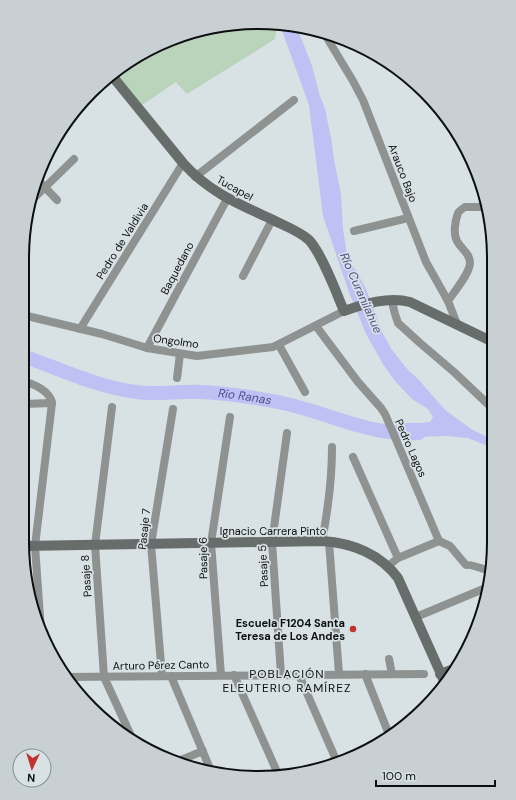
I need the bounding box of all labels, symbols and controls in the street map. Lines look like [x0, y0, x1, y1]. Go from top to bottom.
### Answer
street label: Arauco Bajo [385, 142, 421, 204]
street label: Tucapel [214, 172, 256, 204]
street label: Pedro de Valdivia [93, 200, 151, 282]
street label: Baquedano [157, 239, 197, 297]
water label: Río Curanilahue [336, 250, 386, 336]
street label: Ongolmo [152, 331, 200, 351]
water label: Río Ranas [217, 385, 273, 409]
street label: Pedro Lagos [392, 417, 430, 479]
street label: Pasaje 7 [135, 508, 153, 550]
street label: Ignacio Carrera Pinto [220, 524, 326, 538]
street label: Pasaje 6 [196, 537, 210, 579]
street label: Pasaje 5 [255, 544, 271, 587]
street label: Pasaje 8 [78, 554, 94, 598]
place label: Escuela F1204 Santa Teresa de Los Andes [235, 616, 345, 643]
marker: Escuela F1204 Santa Teresa de Los Andes [348, 624, 358, 634]
street label: Arturo Pérez Canto [113, 657, 209, 673]
district label: POBLACIÓN ELEUTERIO RAMÍREZ [222, 666, 352, 696]
north arrow [12, 748, 52, 788]
scale bar [376, 762, 495, 788]
text: 100 m [382, 768, 416, 784]
text: N [27, 771, 36, 785]

